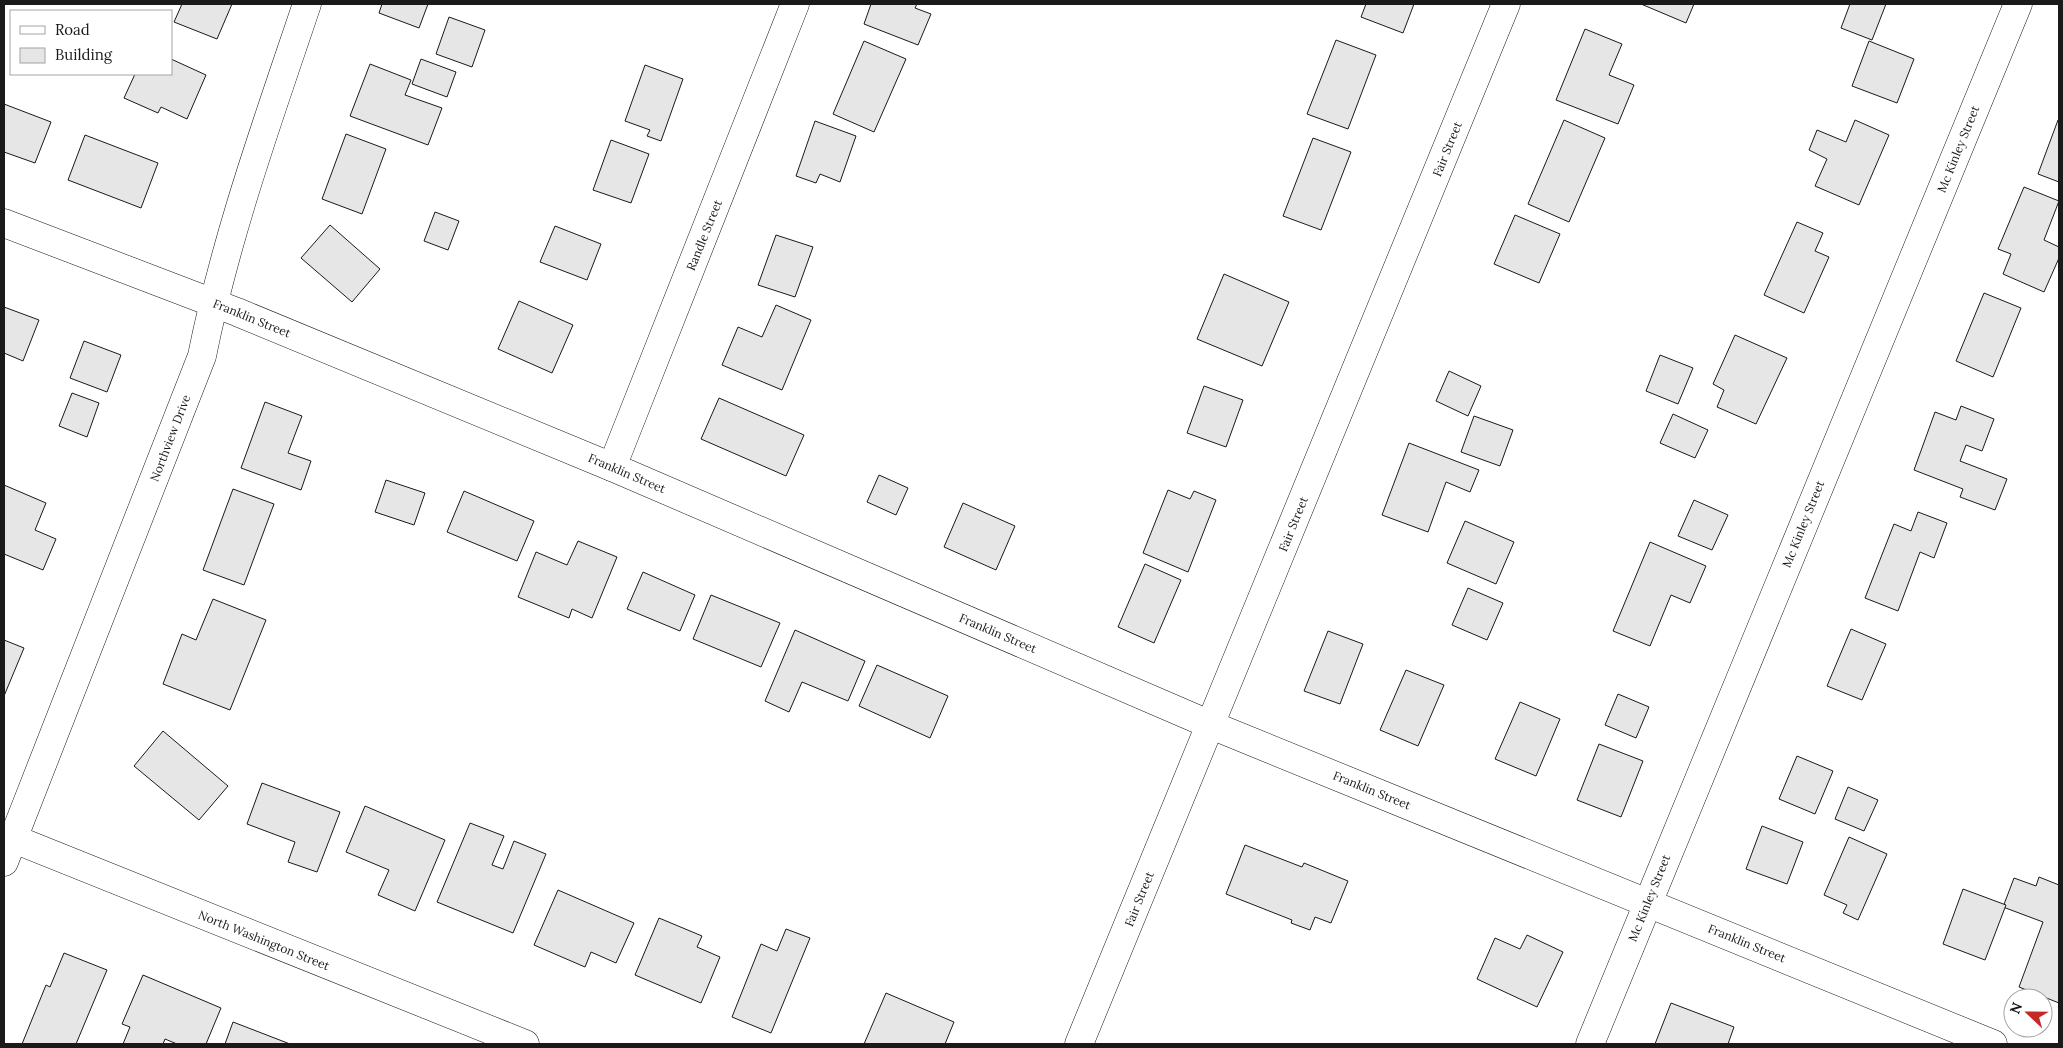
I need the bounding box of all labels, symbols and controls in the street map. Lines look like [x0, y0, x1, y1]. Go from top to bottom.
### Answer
legend [10, 10, 172, 75]
text: Road [55, 20, 90, 39]
text: Building [55, 45, 113, 64]
street label: Mc Kinley Street [1934, 103, 1982, 195]
street label: Fair Street [1429, 119, 1465, 179]
street label: Randle Street [683, 197, 725, 273]
street label: Franklin Street [211, 296, 293, 341]
street label: Northview Drive [147, 392, 194, 484]
street label: Franklin Street [586, 450, 668, 496]
street label: Mc Kinley Street [1779, 478, 1827, 570]
street label: Fair Street [1275, 494, 1311, 554]
street label: Franklin Street [957, 610, 1039, 656]
street label: Franklin Street [1331, 768, 1413, 813]
street label: Mc Kinley Street [1625, 852, 1673, 944]
street label: Fair Street [1121, 869, 1157, 929]
street label: North Washington Street [196, 907, 332, 973]
street label: Franklin Street [1706, 921, 1788, 966]
north arrow [2003, 988, 2053, 1038]
text: N [2006, 1000, 2026, 1017]

